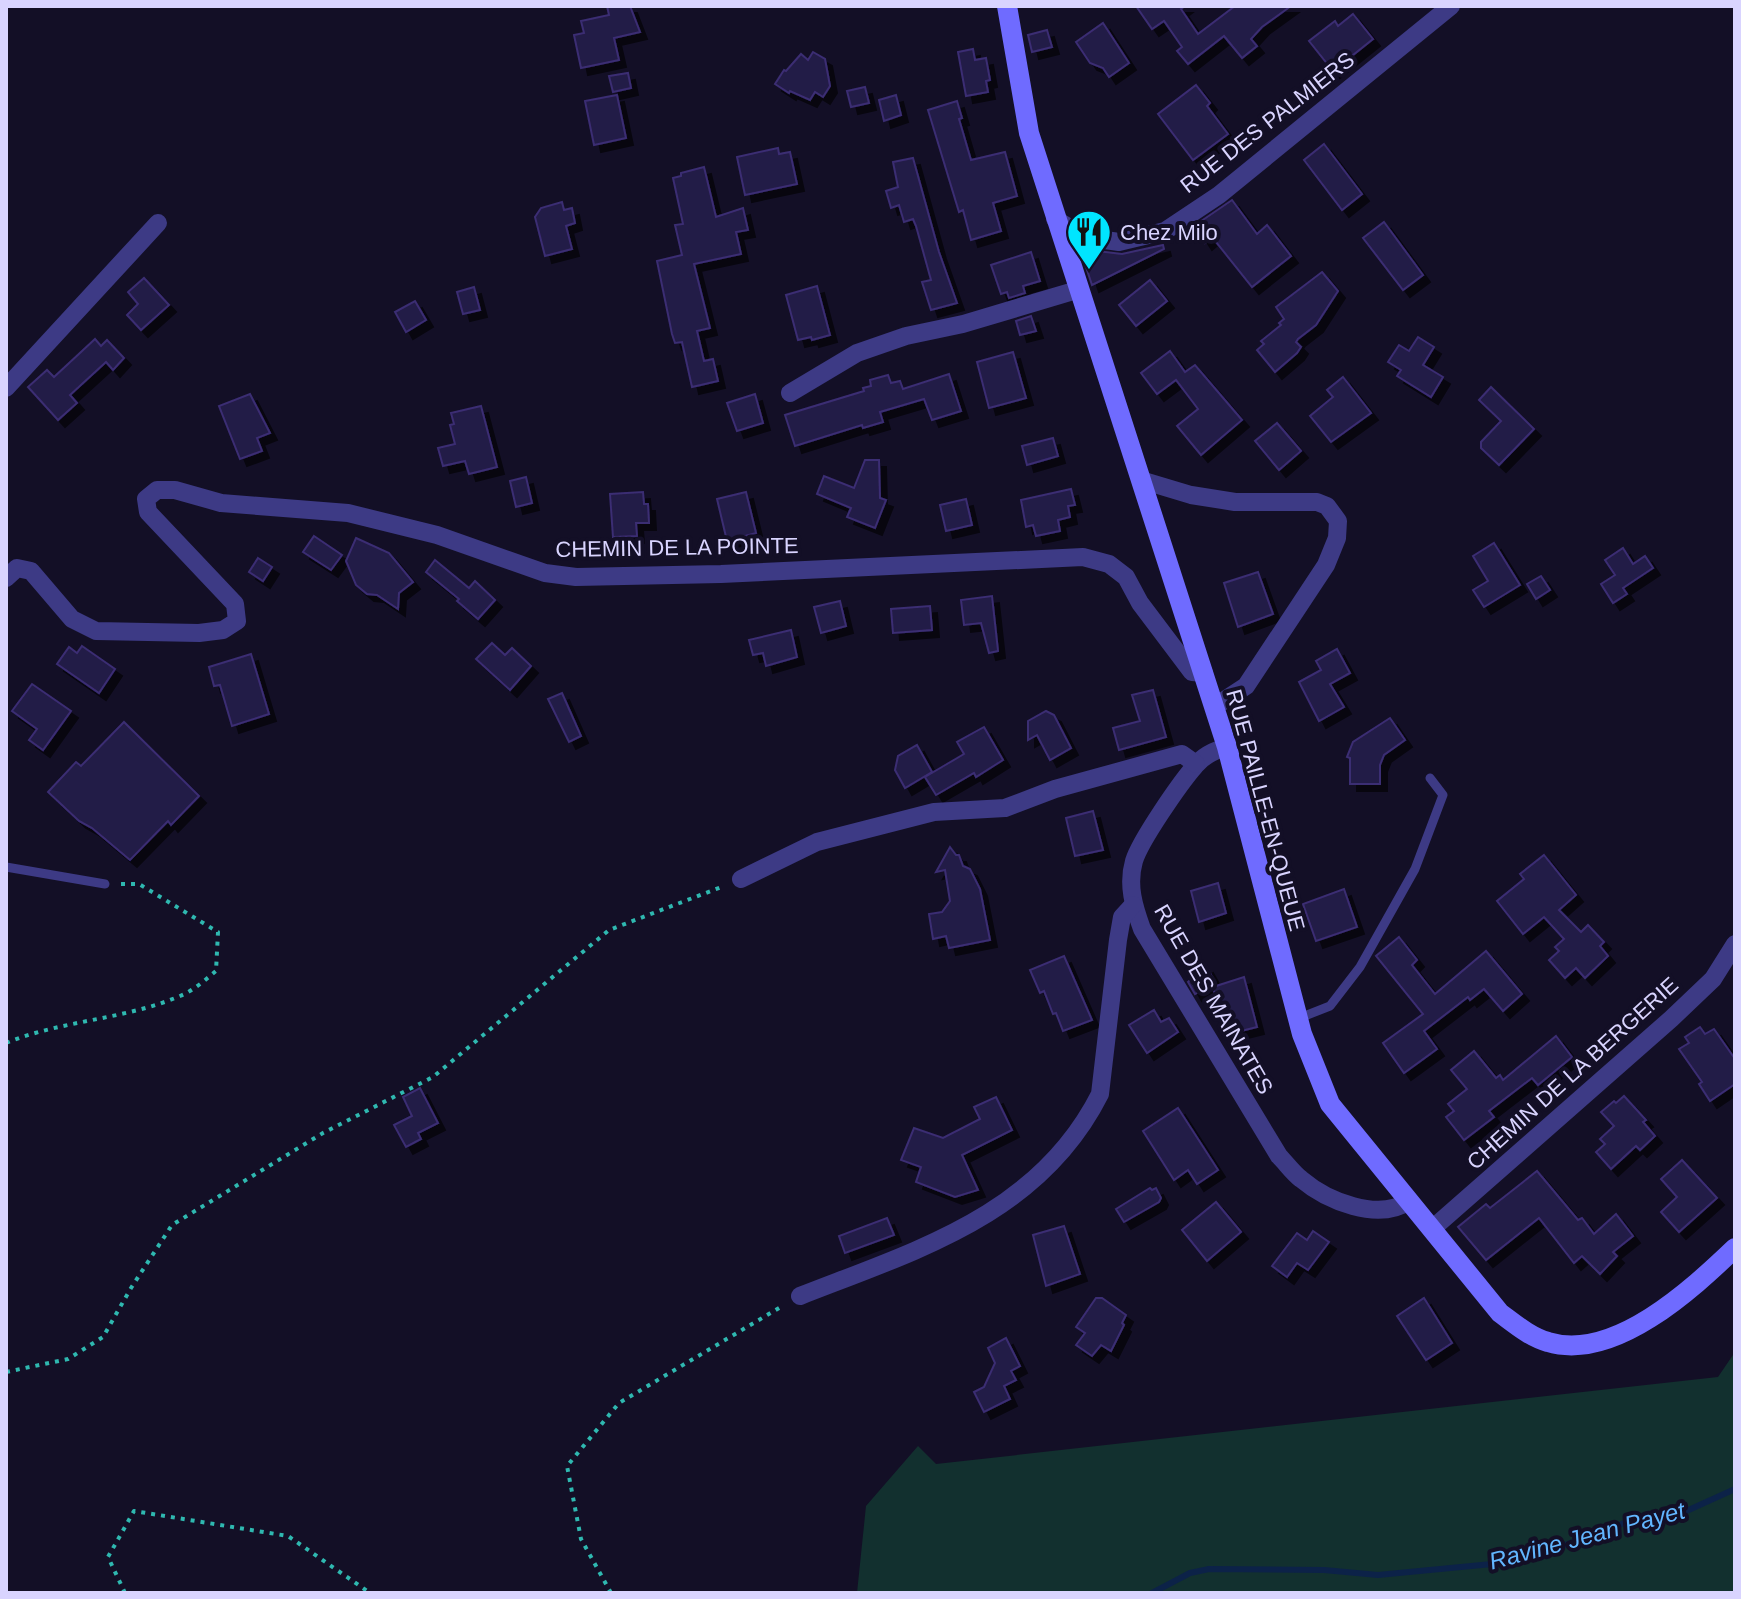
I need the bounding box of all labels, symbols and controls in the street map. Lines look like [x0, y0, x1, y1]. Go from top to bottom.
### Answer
street label: RUE DES PALMIERS [1175, 47, 1359, 198]
restaurant icon: Chez Milo [1065, 208, 1113, 271]
place label: Chez Milo [1120, 220, 1218, 245]
street label: CHEMIN DE LA POINTE [555, 533, 799, 562]
street label: RUE PAILLE-EN-QUEUE [1221, 687, 1310, 934]
street label: RUE DES MAINATES [1149, 900, 1278, 1098]
street label: CHEMIN DE LA BERGERIE [1462, 972, 1683, 1175]
water label: Ravine Jean Payet [1486, 1496, 1689, 1575]

